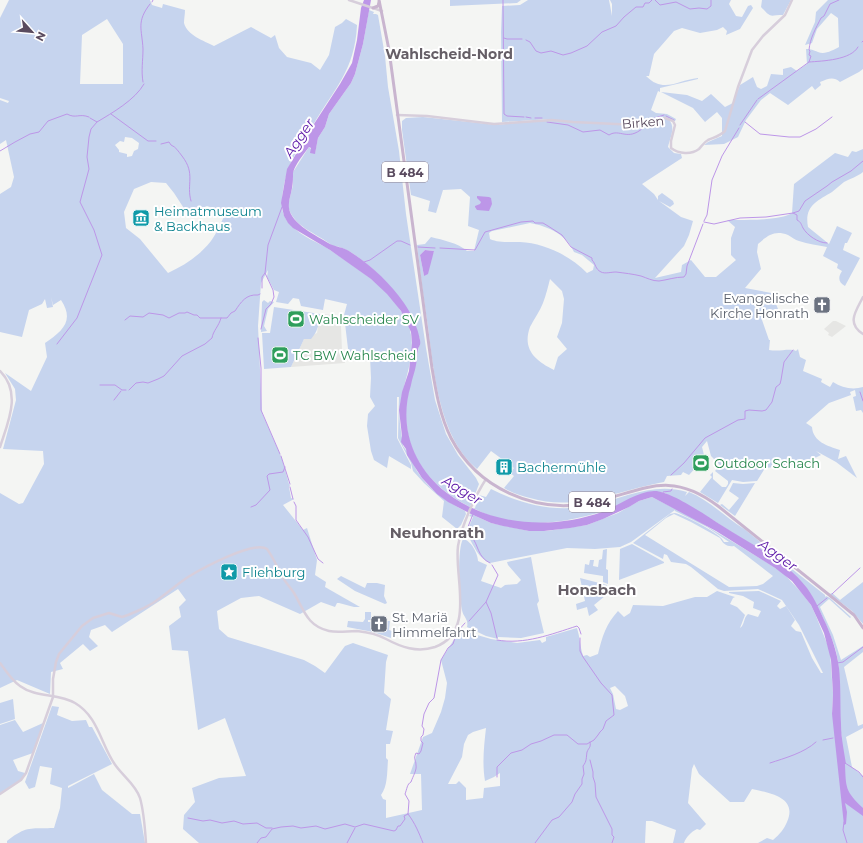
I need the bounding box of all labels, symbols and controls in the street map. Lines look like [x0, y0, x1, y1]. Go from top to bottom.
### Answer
north arrow [12, 12, 52, 52]
text: N [33, 29, 49, 44]
district label: Wahlscheid-Nord [385, 45, 513, 63]
street label: Birken [621, 112, 665, 132]
water label: Agger [279, 115, 319, 162]
road number: B 484 [382, 162, 428, 182]
place label: Heimatmuseum & Backhaus [154, 203, 262, 234]
museum icon: Heimatmuseum & Backhaus [131, 208, 151, 228]
place label: Evangelische Kirche Honrath [710, 290, 809, 321]
church icon: Evangelische Kirche Honrath [812, 295, 832, 315]
sports icon: Wahlscheider SV [286, 309, 306, 329]
place label: Wahlscheider SV [309, 311, 420, 327]
sports icon: TC BW Wahlscheid [270, 345, 290, 365]
place label: TC BW Wahlscheid [293, 347, 416, 363]
sports icon: Outdoor Schach [691, 453, 711, 473]
place label: Outdoor Schach [714, 455, 820, 471]
building icon: Bachermühle [494, 457, 514, 477]
place label: Bachermühle [517, 459, 606, 475]
water label: Agger [438, 471, 485, 509]
road number: B 484 [569, 492, 615, 512]
district label: Neuhonrath [390, 523, 484, 542]
water label: Agger [754, 534, 801, 575]
place icon: Fliehburg [219, 562, 239, 582]
place label: Fliehburg [242, 564, 305, 580]
district label: Honsbach [558, 580, 636, 599]
place label: St. Mariä Himmelfahrt [392, 609, 476, 640]
church icon: St. Mariä Himmelfahrt [369, 614, 389, 634]

